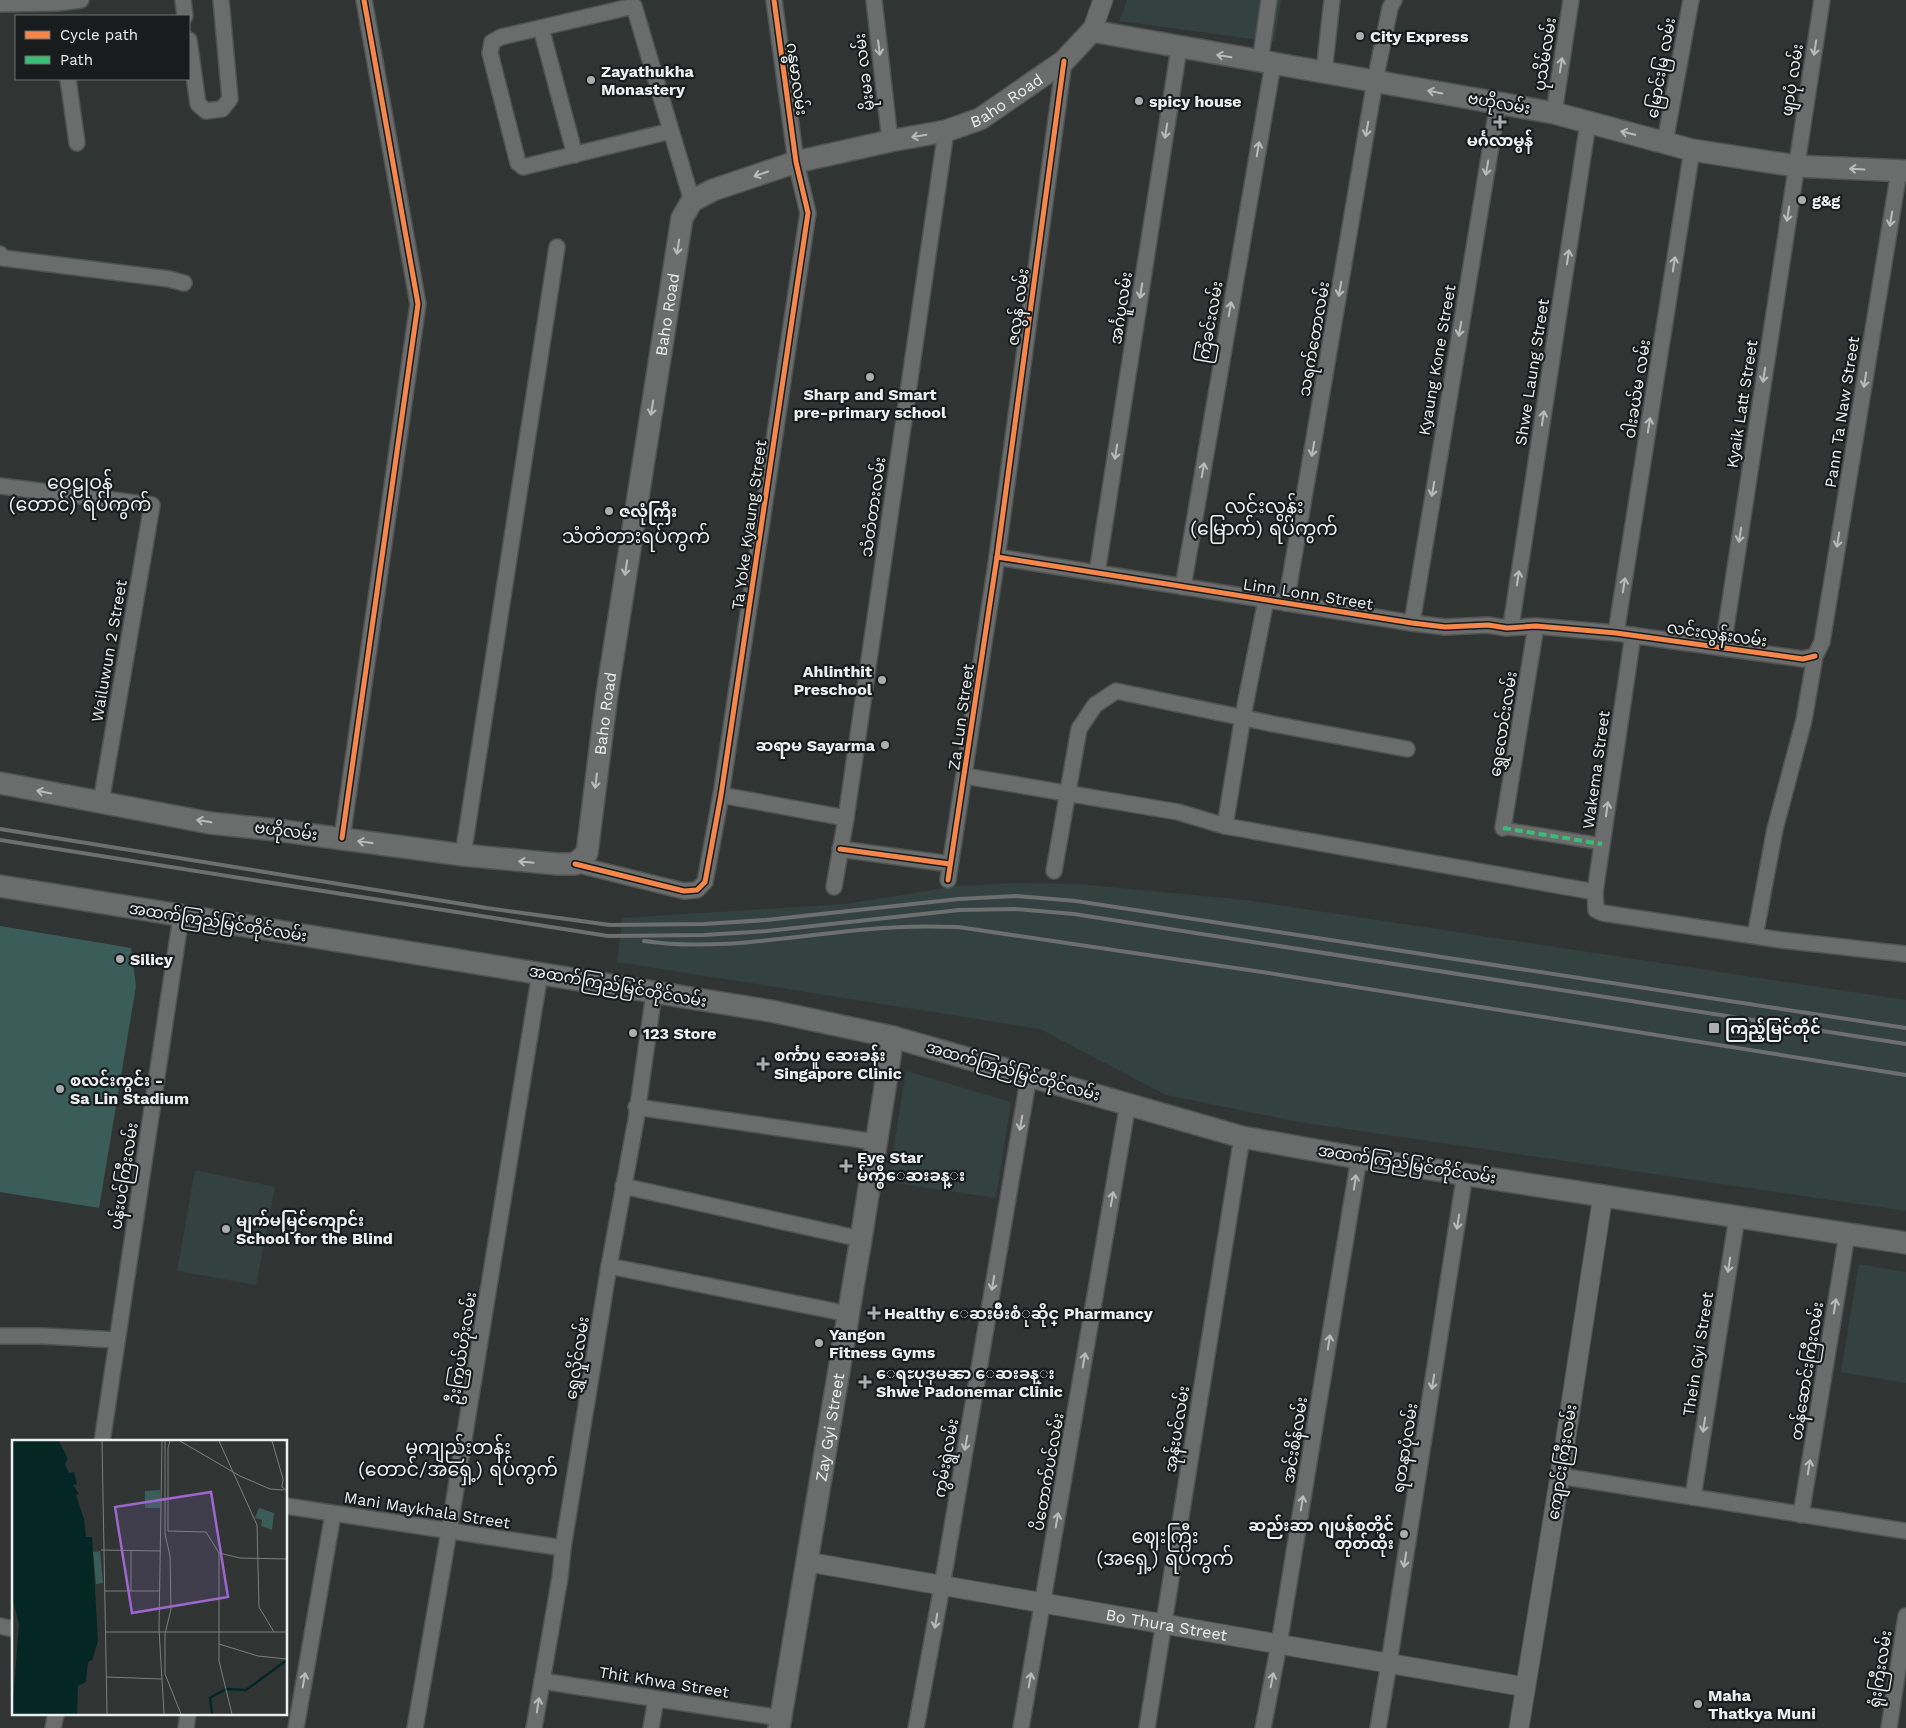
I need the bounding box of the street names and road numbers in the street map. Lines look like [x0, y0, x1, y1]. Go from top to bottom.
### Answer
street label: ပုသိမ်လမ်း [1528, 16, 1565, 93]
street label: မြောင်းမြ လမ်း [1641, 16, 1683, 121]
street label: မိုးမခ လမ်း [848, 32, 883, 112]
street label: ဂန္ဓမာလမ်း [778, 41, 813, 117]
street label: ဖျာပုံ လမ်း [1775, 42, 1812, 118]
street label: Baho Road [968, 69, 1046, 131]
street label: ဗဟိုလမ်း [1465, 86, 1532, 123]
street label: ဇလွန် လမ်း [1001, 267, 1037, 347]
street label: အင်္ဂပူလမ်း [1104, 270, 1141, 346]
street label: Baho Road [651, 272, 683, 357]
street label: ကြံခင်းလမ်း [1191, 279, 1230, 365]
street label: သရက်တောလမ်း [1293, 280, 1337, 399]
street label: Kyaung Kone Street [1414, 283, 1460, 437]
street label: Shwe Laung Street [1511, 297, 1553, 447]
street label: Pann Ta Naw Street [1821, 335, 1863, 489]
street label: ဝါးခယ်မ လမ်း [1618, 338, 1654, 440]
street label: Kyaik Latt Street [1722, 338, 1762, 469]
street label: Ta Yoke Kyaung Street [728, 439, 770, 611]
street label: သံတံတားလမ်း [855, 455, 889, 558]
street label: Linn Lonn Street [1242, 574, 1375, 614]
street label: Wailuwun 2 Street [87, 578, 131, 724]
street label: လင်းလွန်းလမ်း [1665, 616, 1769, 654]
street label: Za Lun Street [944, 662, 978, 771]
street label: ရွှေလောင်းလမ်း [1483, 670, 1525, 779]
street label: Baho Road [590, 671, 620, 756]
street label: Wakema Street [1578, 709, 1614, 830]
street label: ဗဟိုလမ်း [253, 816, 319, 849]
street label: အထက်ကြည်မြင်တိုင်လမ်း [127, 897, 309, 950]
street label: အထက်ကြည်မြင်တိုင်လမ်း [527, 959, 709, 1016]
street label: အထက်ကြည်မြင်တိုင်လမ်း [922, 1035, 1103, 1110]
street label: ပန်းပင်ကြီးလမ်း [104, 1121, 146, 1232]
street label: အထက်ကြည်မြင်တိုင်လမ်း [1316, 1139, 1498, 1192]
street label: ဦးကြွယ်ဟိုးလမ်း [442, 1290, 485, 1406]
street label: Thein Gyi Street [1679, 1290, 1717, 1418]
street label: တန်ဆောင်းကြီးလမ်း [1785, 1300, 1831, 1442]
street label: ရွှေလှိုင်လမ်း [559, 1315, 597, 1401]
street label: Zay Gyi Street [811, 1371, 848, 1483]
street label: အုန်းပင်လမ်း [1159, 1384, 1198, 1474]
street label: အင်းစိန်လမ်း [1277, 1395, 1315, 1485]
street label: ရတနာပုံလမ်း [1387, 1401, 1426, 1495]
street label: ကျောင်းကြီးလမ်း [1542, 1403, 1584, 1522]
street label: ပိတောက်ပင်လမ်း [1026, 1411, 1068, 1533]
street label: ကွမ်းရွဲလမ်း [928, 1417, 966, 1500]
street label: Mani Maykhala Street [343, 1487, 512, 1533]
street label: Bo Thura Street [1104, 1605, 1229, 1644]
street label: ရုံးကြီးလမ်း [1863, 1629, 1900, 1710]
street label: Thit Khwa Street [598, 1662, 731, 1702]

